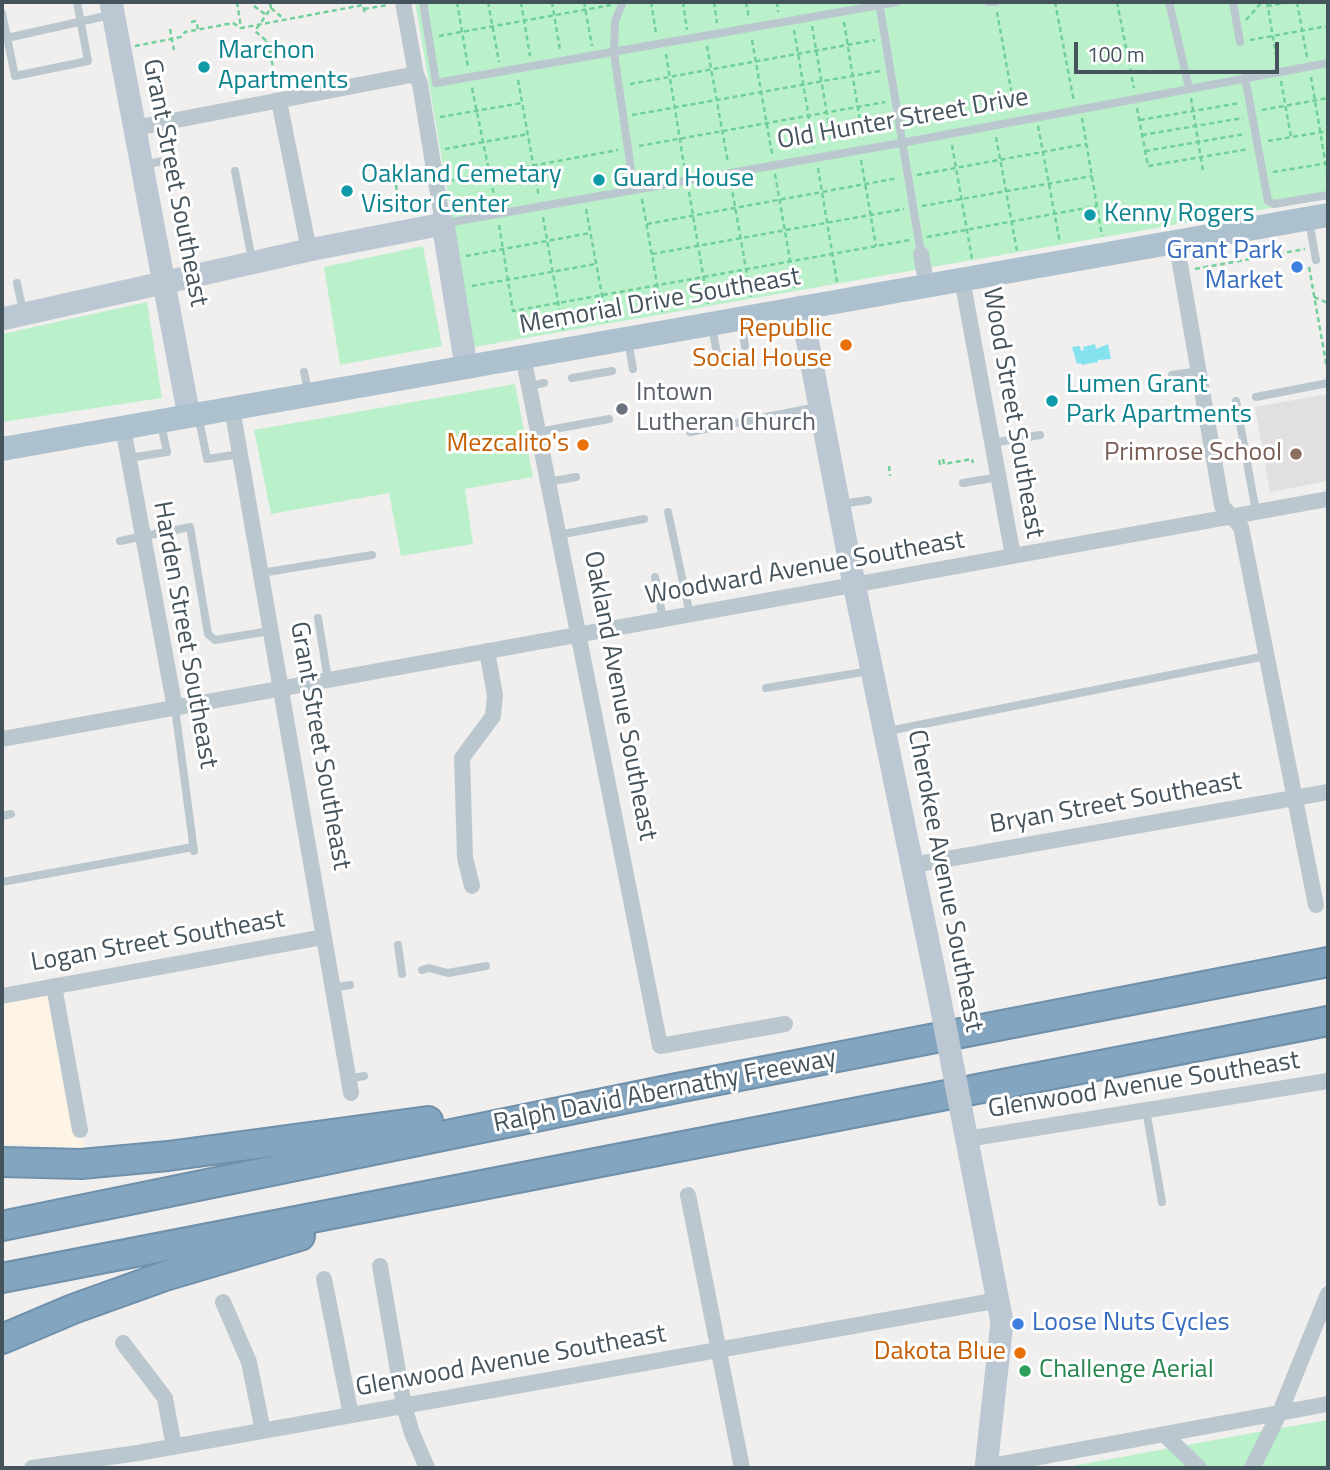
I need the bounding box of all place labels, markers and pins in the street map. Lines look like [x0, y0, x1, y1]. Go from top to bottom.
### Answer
place label: Marchon Apartments [218, 36, 348, 98]
marker: Marchon Apartments [196, 59, 212, 75]
place label: Oakland Cemetary Visitor Center [361, 160, 562, 222]
place label: Guard House [613, 164, 754, 196]
marker: Guard House [591, 172, 607, 188]
marker: Oakland Cemetary Visitor Center [339, 183, 355, 199]
place label: Kenny Rogers [1104, 199, 1255, 231]
marker: Kenny Rogers [1082, 207, 1098, 223]
place label: Grant Park Market [1166, 236, 1283, 298]
marker: Grant Park Market [1289, 259, 1305, 275]
place label: Republic Social House [692, 314, 832, 376]
marker: Republic Social House [838, 337, 854, 353]
place label: Lumen Grant Park Apartments [1066, 370, 1252, 432]
place label: Intown Lutheran Church [636, 378, 816, 440]
marker: Lumen Grant Park Apartments [1044, 393, 1060, 409]
marker: Intown Lutheran Church [614, 401, 630, 417]
place label: Mezcalito's [447, 429, 569, 461]
marker: Mezcalito's [575, 437, 591, 453]
place label: Primrose School [1104, 438, 1282, 470]
marker: Primrose School [1288, 446, 1304, 462]
place label: Loose Nuts Cycles [1032, 1308, 1230, 1340]
marker: Loose Nuts Cycles [1010, 1316, 1026, 1332]
place label: Dakota Blue [874, 1337, 1006, 1369]
marker: Dakota Blue [1012, 1345, 1028, 1361]
place label: Challenge Aerial [1039, 1355, 1214, 1387]
marker: Challenge Aerial [1017, 1363, 1033, 1379]

